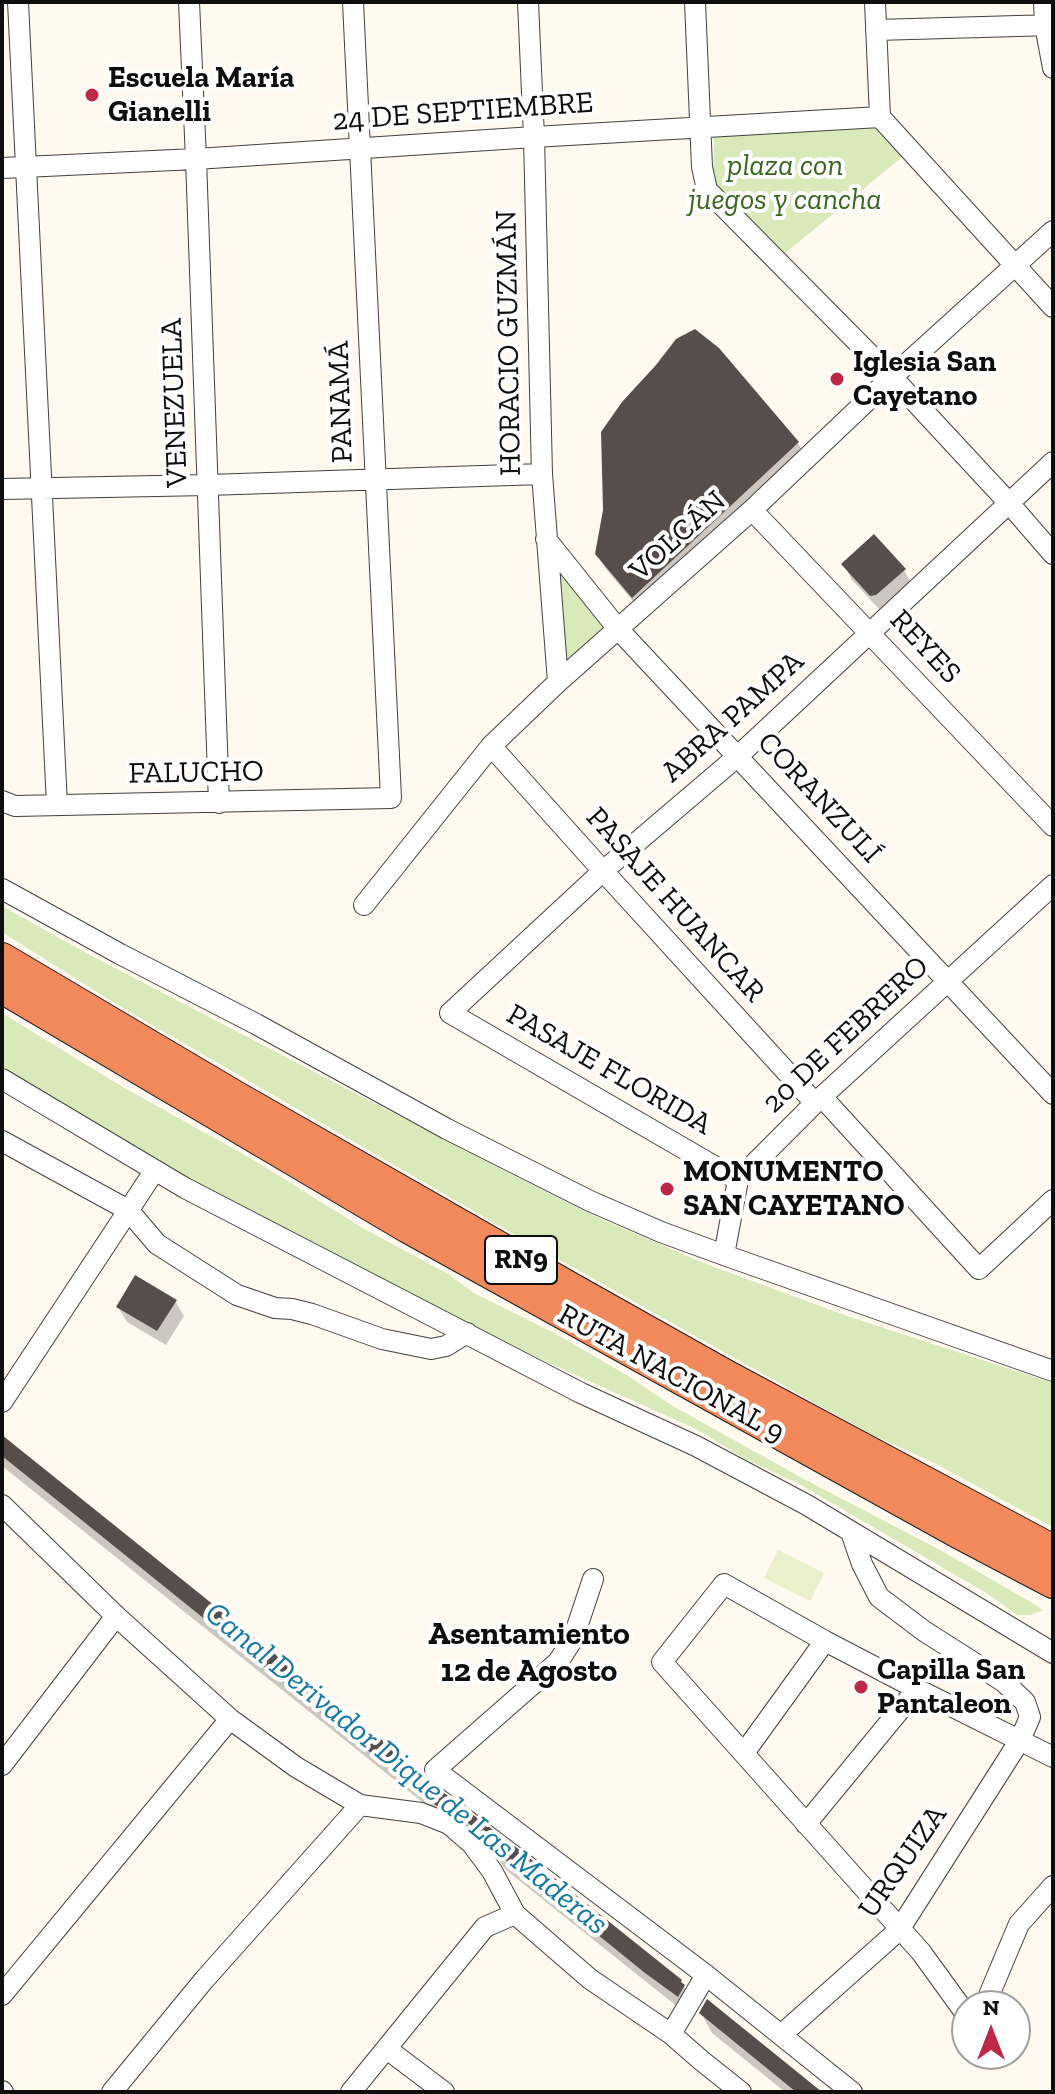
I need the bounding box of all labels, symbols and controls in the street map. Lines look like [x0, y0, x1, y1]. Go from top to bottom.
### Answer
place label: Escuela María Gianelli [108, 60, 294, 130]
street label: 24 DE SEPTIEMBRE [331, 85, 595, 139]
marker: Escuela María Gianelli [83, 86, 101, 104]
park label: plaza con juegos y cancha [688, 148, 882, 218]
street label: HORACIO GUZMÁN [489, 210, 529, 476]
street label: VENEZUELA [154, 318, 196, 488]
street label: PANAMÁ [321, 340, 361, 464]
place label: Iglesia San Cayetano [853, 344, 996, 414]
marker: Iglesia San Cayetano [828, 370, 846, 388]
street label: VOLCÁN [622, 483, 734, 589]
street label: REYES [882, 602, 968, 692]
street label: ABRA PAMPA [654, 644, 812, 790]
street label: CORANZULÍ [749, 725, 889, 871]
street label: FALUCHO [128, 754, 264, 792]
street label: PASAJE HUANCAR [578, 800, 772, 1010]
street label: 20 DE FEBRERO [756, 949, 936, 1121]
street label: PASAJE FLORIDA [500, 997, 718, 1143]
place label: MONUMENTO SAN CAYETANO [683, 1154, 905, 1224]
marker: MONUMENTO SAN CAYETANO [658, 1180, 676, 1198]
road number: RN9 [485, 1236, 557, 1284]
street label: RUTA NACIONAL 9 [551, 1297, 791, 1451]
water label: Canal Derivador Dique de Las Maderas [197, 1594, 615, 1944]
district label: Asentamiento 12 de Agosto [428, 1616, 630, 1691]
place label: Capilla San Pantaleon [877, 1652, 1025, 1722]
marker: Capilla San Pantaleon [852, 1678, 870, 1696]
street label: URQUIZA [851, 1799, 955, 1925]
north arrow [951, 1990, 1031, 2070]
text: N [983, 1994, 999, 2021]

